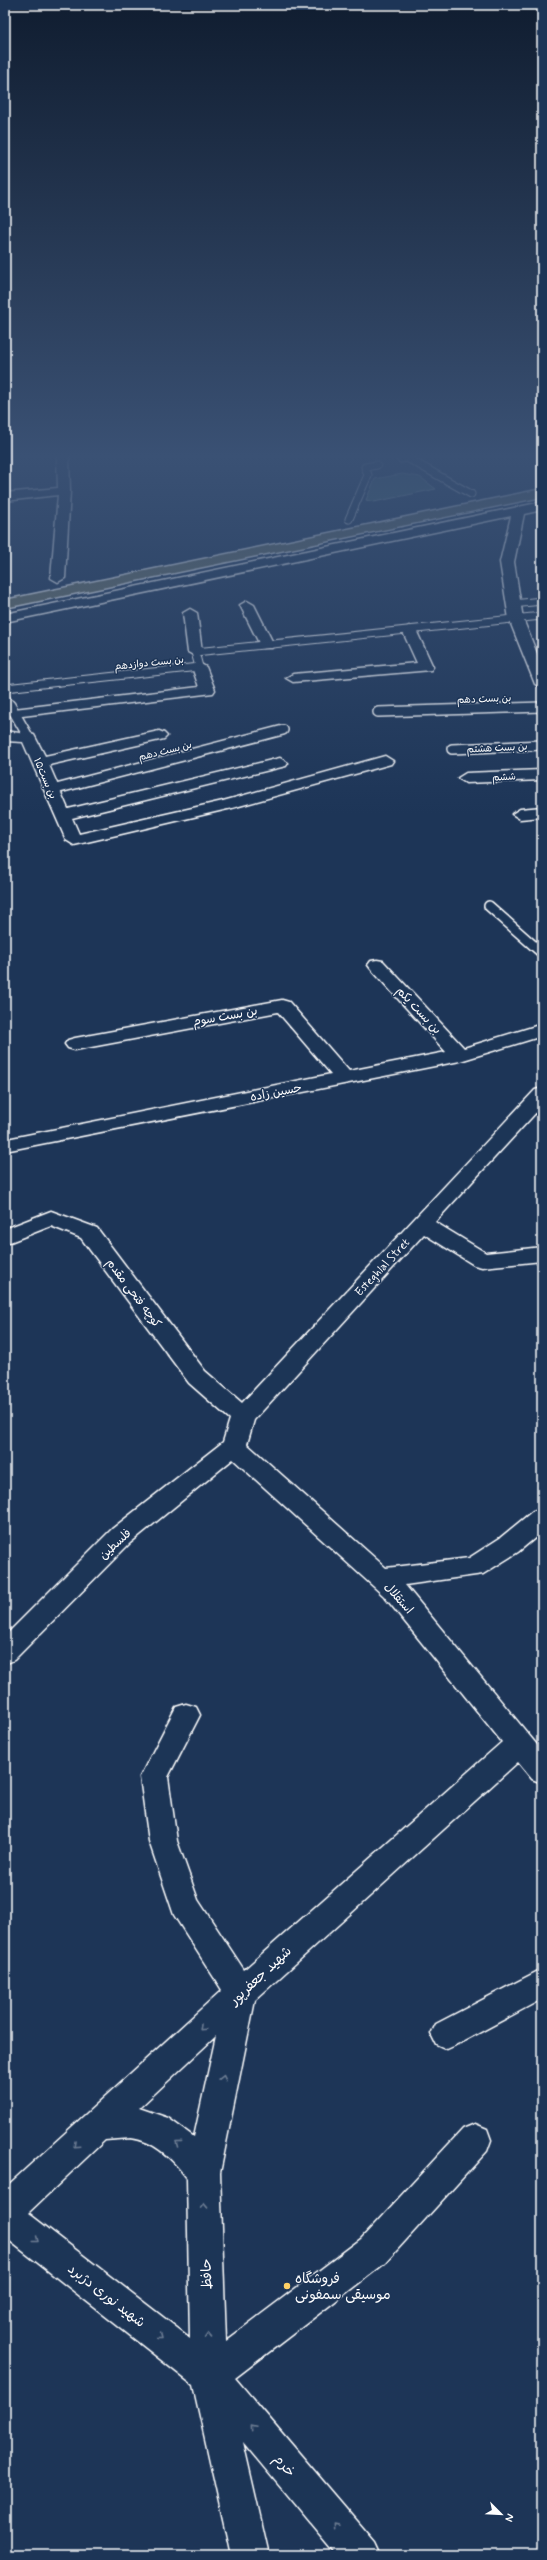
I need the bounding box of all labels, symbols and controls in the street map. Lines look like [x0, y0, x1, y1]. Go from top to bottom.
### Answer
street label: بن بست دوازدهم [114, 653, 185, 674]
street label: بن بست دهم [457, 692, 512, 707]
street label: بن بست دهم [137, 739, 193, 764]
street label: بن بست هشتم [466, 740, 528, 757]
street label: بن بست۱۵ [30, 756, 59, 801]
street label: ششم [492, 771, 516, 784]
street label: بن بست یکم [392, 983, 444, 1038]
street label: بن بست سوم [192, 1003, 259, 1031]
street label: حسین زاده [249, 1080, 303, 1106]
street label: Esteghlal Stret [352, 1235, 414, 1300]
street label: کوچه فتحی مقدم [102, 1256, 164, 1331]
street label: فلسطین [96, 1526, 135, 1564]
street label: استقلال [380, 1580, 416, 1618]
street label: شهید جعفرپور [225, 1942, 296, 2010]
one-way arrow [199, 2024, 207, 2031]
one-way arrow [218, 2075, 226, 2081]
one-way arrow [73, 2141, 81, 2148]
one-way arrow [175, 2141, 182, 2148]
one-way arrow [200, 2203, 208, 2209]
one-way arrow [31, 2235, 38, 2242]
street label: حافظ [197, 2258, 217, 2290]
street label: شهید نوری دژبرد [64, 2260, 149, 2332]
place label: فروشگاه موسیقی سمفونی [295, 2270, 391, 2304]
marker: فروشگاه موسیقی سمفونی [282, 2281, 292, 2291]
one-way arrow [156, 2332, 163, 2339]
one-way arrow [203, 2333, 212, 2339]
one-way arrow [250, 2424, 257, 2431]
street label: خرم [268, 2450, 299, 2482]
north arrow [481, 2494, 521, 2534]
text: N [501, 2511, 517, 2524]
one-way arrow [335, 2523, 342, 2530]

